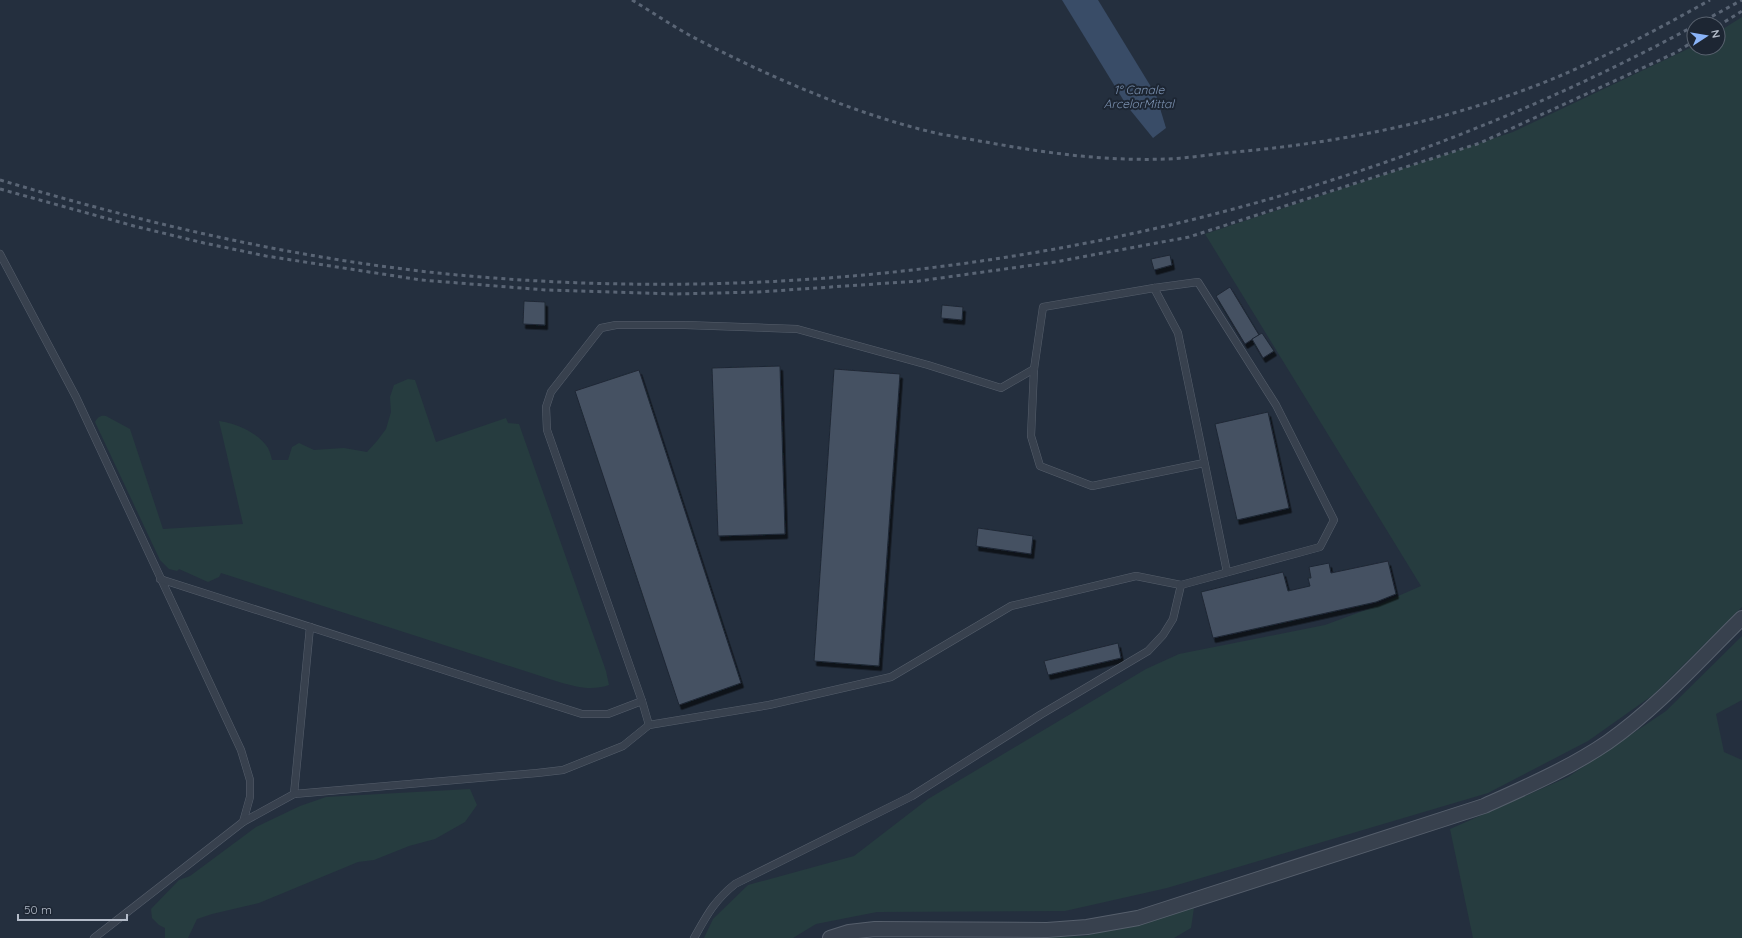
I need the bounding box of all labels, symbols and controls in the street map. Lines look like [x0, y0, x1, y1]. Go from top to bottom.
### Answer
north arrow [1686, 16, 1726, 56]
text: N [1708, 29, 1723, 39]
water label: 1° Canale ArcelorMittal [1104, 82, 1175, 111]
scale bar [18, 896, 127, 922]
text: 50 m [24, 902, 52, 917]

